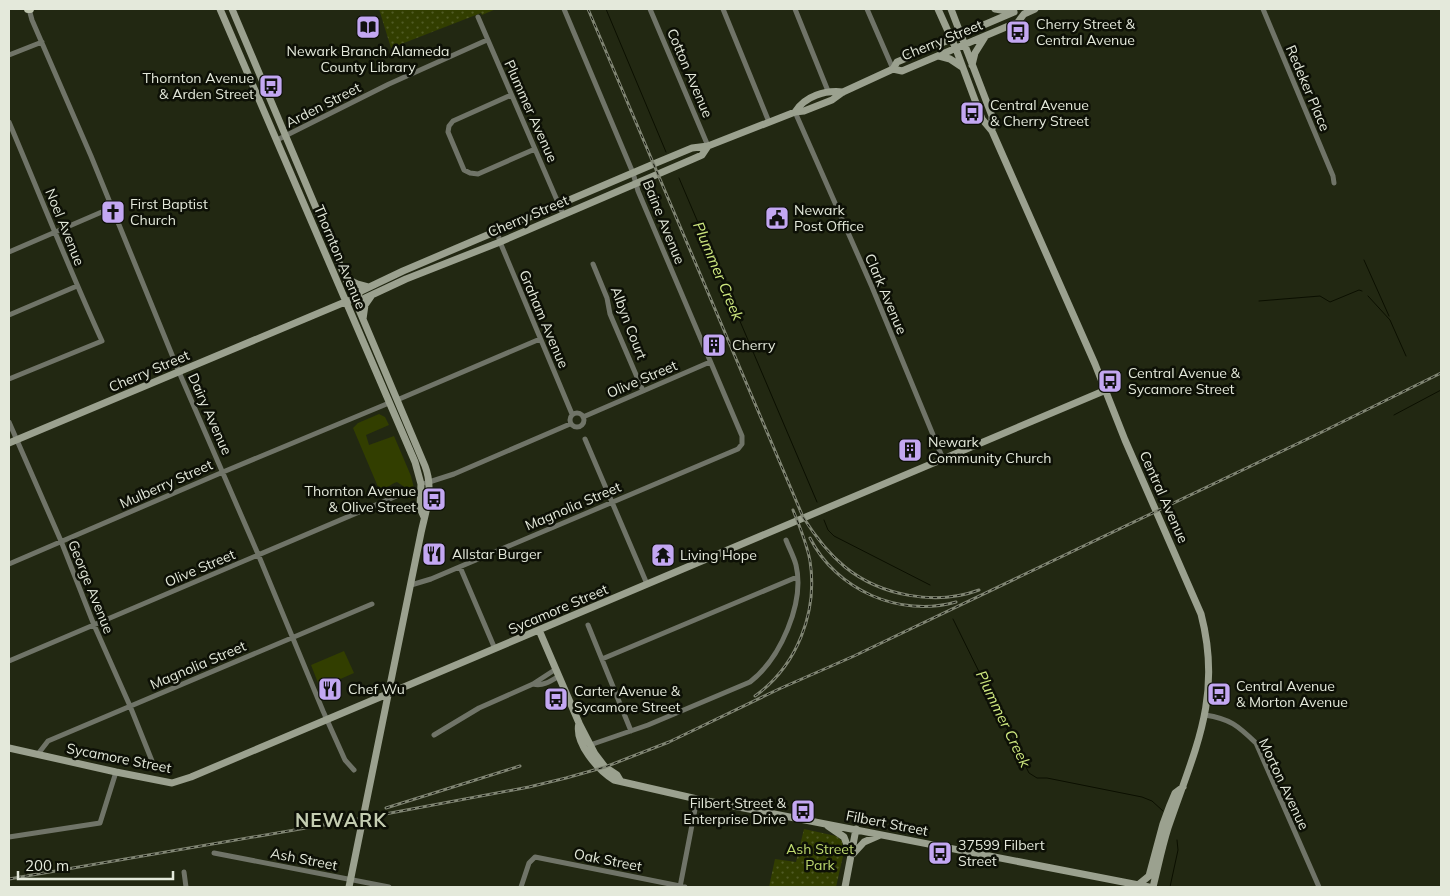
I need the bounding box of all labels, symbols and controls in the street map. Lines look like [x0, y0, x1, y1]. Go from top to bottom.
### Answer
library icon: Newark Branch Alameda County Library [355, 14, 381, 40]
place label: Cherry Street & Central Avenue [1036, 15, 1135, 49]
street label: Cherry Street [899, 16, 985, 64]
bus stop icon: Cherry Street & Central Avenue [1005, 19, 1031, 45]
street label: Cotton Avenue [663, 26, 717, 120]
place label: Newark Branch Alameda County Library [286, 42, 450, 76]
street label: Redeker Place [1282, 42, 1334, 134]
street label: Plummer Avenue [500, 57, 562, 165]
place label: Thornton Avenue & Arden Street [143, 69, 254, 103]
bus stop icon: Thornton Avenue & Arden Street [258, 73, 284, 99]
street label: Arden Street [282, 78, 364, 132]
place label: Central Avenue & Cherry Street [990, 96, 1089, 130]
bus stop icon: Central Avenue & Cherry Street [959, 100, 985, 126]
street label: Baine Avenue [639, 177, 689, 267]
street label: Noel Avenue [41, 186, 89, 268]
street label: Cherry Street [485, 191, 571, 241]
place label: First Baptist Church [130, 195, 208, 229]
church icon: First Baptist Church [100, 199, 126, 225]
place label: Newark Post Office [794, 201, 864, 235]
street label: Thornton Avenue [310, 202, 370, 312]
public building icon: Newark Post Office [764, 205, 790, 231]
water label: Plummer Creek [689, 219, 748, 324]
street label: Clark Avenue [861, 251, 911, 337]
street label: Graham Avenue [515, 267, 573, 371]
street label: Albyn Court [607, 284, 651, 362]
building icon: Cherry [701, 332, 727, 358]
place label: Cherry [732, 336, 776, 354]
street label: Cherry Street [106, 346, 192, 396]
street label: Olive Street [604, 356, 680, 402]
place label: Central Avenue & Sycamore Street [1128, 364, 1241, 398]
bus stop icon: Central Avenue & Sycamore Street [1097, 368, 1123, 394]
street label: Dairy Avenue [184, 370, 236, 458]
place label: Newark Community Church [928, 433, 1051, 467]
building icon: Newark Community Church [897, 437, 923, 463]
street label: Central Avenue [1136, 448, 1192, 546]
street label: Mulberry Street [117, 455, 215, 513]
street label: Magnolia Street [522, 478, 624, 534]
place label: Thornton Avenue & Olive Street [305, 482, 416, 516]
bus stop icon: Thornton Avenue & Olive Street [421, 486, 447, 512]
street label: George Avenue [64, 538, 118, 636]
restaurant icon: Allstar Burger [421, 541, 447, 567]
temple icon: Living Hope [650, 542, 676, 568]
street label: Olive Street [162, 545, 238, 591]
place label: Allstar Burger [452, 545, 543, 563]
place label: Living Hope [680, 546, 757, 564]
street label: Sycamore Street [505, 580, 611, 638]
street label: Magnolia Street [147, 637, 249, 693]
water label: Plummer Creek [972, 667, 1036, 771]
restaurant icon: Chef Wu [317, 676, 343, 702]
place label: Central Avenue & Morton Avenue [1236, 677, 1348, 711]
place label: Chef Wu [348, 680, 405, 698]
bus stop icon: Central Avenue & Morton Avenue [1206, 681, 1232, 707]
place label: Carter Avenue & Sycamore Street [574, 682, 681, 716]
bus stop icon: Carter Avenue & Sycamore Street [543, 686, 569, 712]
street label: Morton Avenue [1255, 735, 1313, 833]
street label: Sycamore Street [65, 739, 173, 777]
place label: Filbert Street & Enterprise Drive [683, 794, 787, 828]
bus stop icon: Filbert Street & Enterprise Drive [790, 798, 816, 824]
street label: Filbert Street [844, 806, 930, 840]
district label: NEWARK [295, 808, 387, 832]
place label: 37599 Filbert Street [958, 836, 1045, 870]
park label: Ash Street Park [786, 840, 854, 874]
bus stop icon: 37599 Filbert Street [927, 840, 953, 866]
street label: Ash Street [269, 844, 339, 874]
street label: Oak Street [573, 845, 644, 875]
scale bar [18, 848, 172, 880]
text: 200 m [25, 856, 69, 875]

